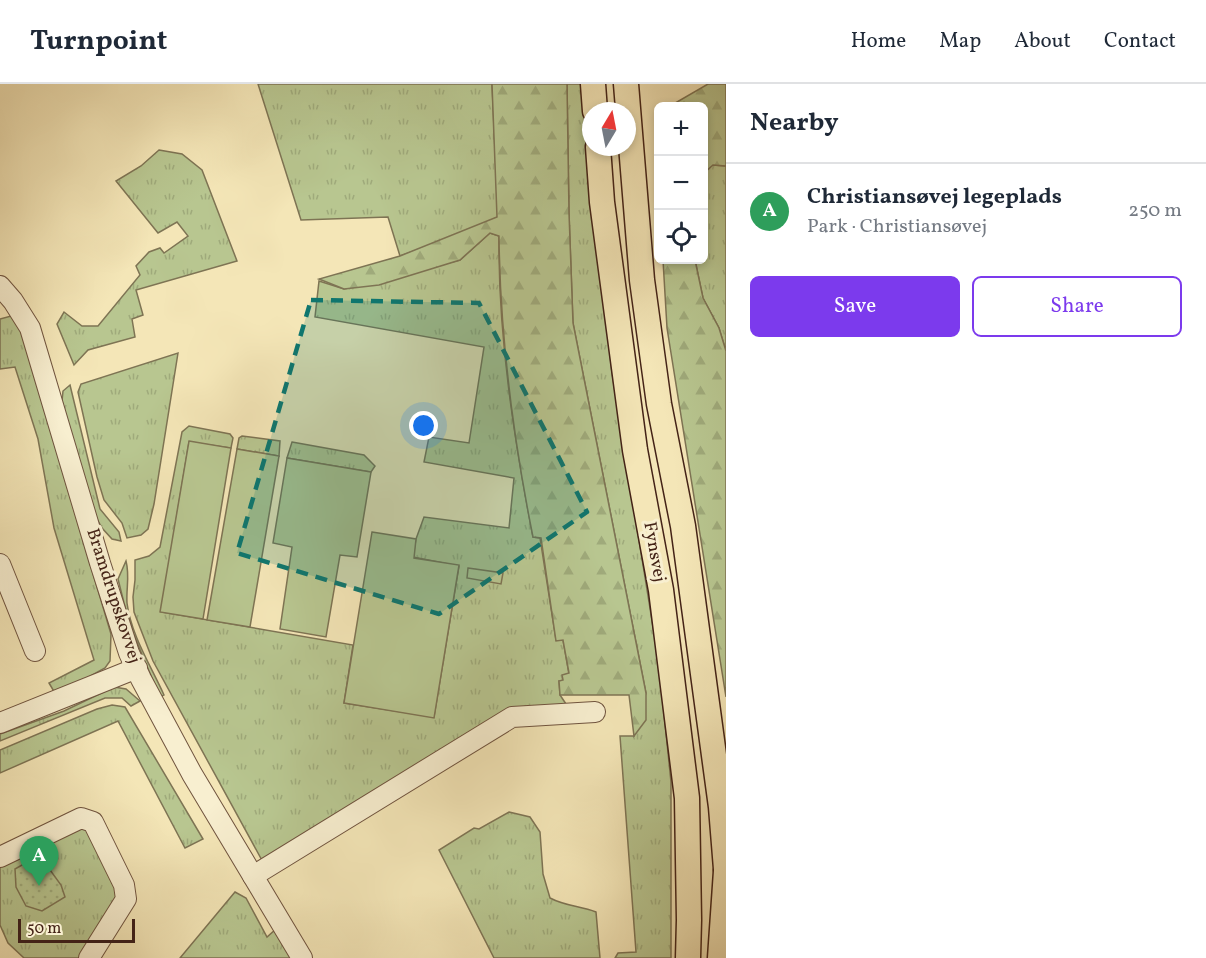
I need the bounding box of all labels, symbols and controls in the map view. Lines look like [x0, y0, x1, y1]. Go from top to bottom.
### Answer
text: Turnpoint [30, 22, 167, 61]
text: Home [851, 27, 906, 56]
text: Map [939, 27, 981, 56]
text: About [1014, 27, 1071, 56]
text: Contact [1104, 27, 1176, 56]
north arrow [582, 102, 636, 156]
map controls [654, 102, 708, 264]
button: + [654, 102, 708, 156]
text: Nearby [750, 105, 839, 141]
button: − [654, 156, 708, 210]
text: Christiansøvej legeplads [807, 182, 1062, 213]
text: A [762, 197, 777, 225]
text: 250 m [1128, 197, 1182, 225]
button: locate [654, 210, 708, 264]
text: Park · Christiansøvej [807, 213, 987, 241]
button: Save [750, 276, 960, 337]
button: Share [972, 276, 1182, 337]
your location [409, 411, 438, 440]
street label: Fynsvej [636, 520, 672, 584]
street label: Bramdrupskovvej [79, 525, 147, 667]
pin: A [20, 836, 58, 886]
scale bar [18, 916, 135, 944]
text: 50 m [27, 918, 61, 940]

